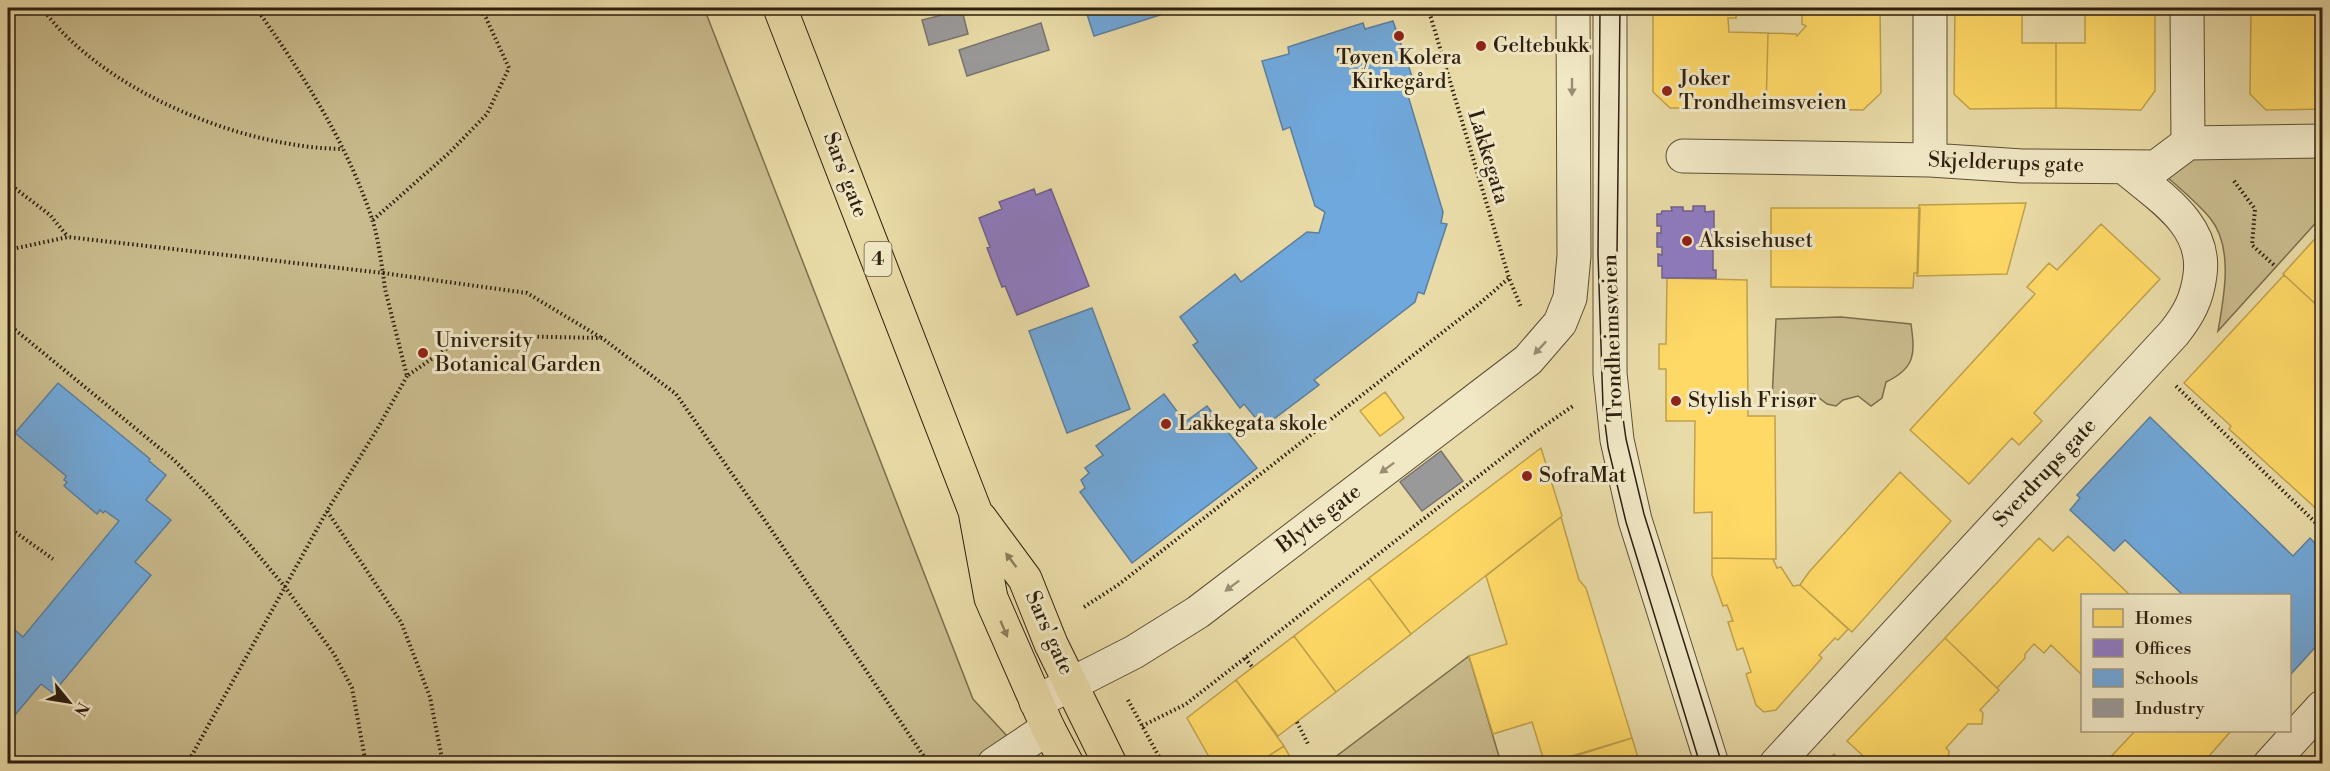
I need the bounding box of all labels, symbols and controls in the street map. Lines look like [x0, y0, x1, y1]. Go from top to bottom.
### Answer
marker: Tøyen Kolera Kirkegård [1392, 29, 1406, 43]
place label: Geltebukk [1493, 33, 1590, 59]
marker: Geltebukk [1474, 39, 1488, 53]
place label: Tøyen Kolera Kirkegård [1336, 45, 1462, 95]
place label: Joker Trondheimsveien [1678, 66, 1847, 116]
one-way arrow [1567, 77, 1577, 96]
marker: Joker Trondheimsveien [1660, 84, 1674, 98]
street label: Lakkegata [1461, 107, 1515, 207]
street label: Sars' gate [817, 129, 873, 221]
street label: Skjelderups gate [1928, 147, 2084, 179]
place label: Aksisehuset [1698, 228, 1813, 254]
marker: Aksisehuset [1680, 234, 1694, 248]
road number: 4 [864, 242, 892, 276]
street label: Trondheimsveien [1597, 253, 1629, 422]
place label: University Botanical Garden [434, 328, 602, 378]
one-way arrow [1533, 340, 1547, 355]
marker: University Botanical Garden [416, 346, 430, 360]
place label: Stylish Frisør [1688, 388, 1817, 414]
marker: Stylish Frisør [1669, 394, 1683, 408]
place label: Lakkegata skole [1178, 411, 1328, 437]
street label: Sverdrups gate [1988, 413, 2102, 533]
marker: Lakkegata skole [1159, 417, 1173, 431]
one-way arrow [1379, 462, 1395, 474]
place label: SofraMat [1539, 463, 1627, 489]
marker: SofraMat [1520, 469, 1534, 483]
street label: Blytts gate [1271, 479, 1366, 560]
one-way arrow [1006, 553, 1018, 568]
one-way arrow [1224, 580, 1239, 592]
street label: Sars' gate [1019, 587, 1079, 679]
legend [2081, 594, 2291, 732]
text: Homes [2135, 607, 2192, 630]
one-way arrow [999, 620, 1009, 638]
text: Offices [2135, 637, 2191, 660]
text: Schools [2135, 667, 2199, 690]
north arrow [39, 672, 99, 732]
text: Industry [2135, 697, 2205, 720]
text: N [69, 699, 93, 720]

